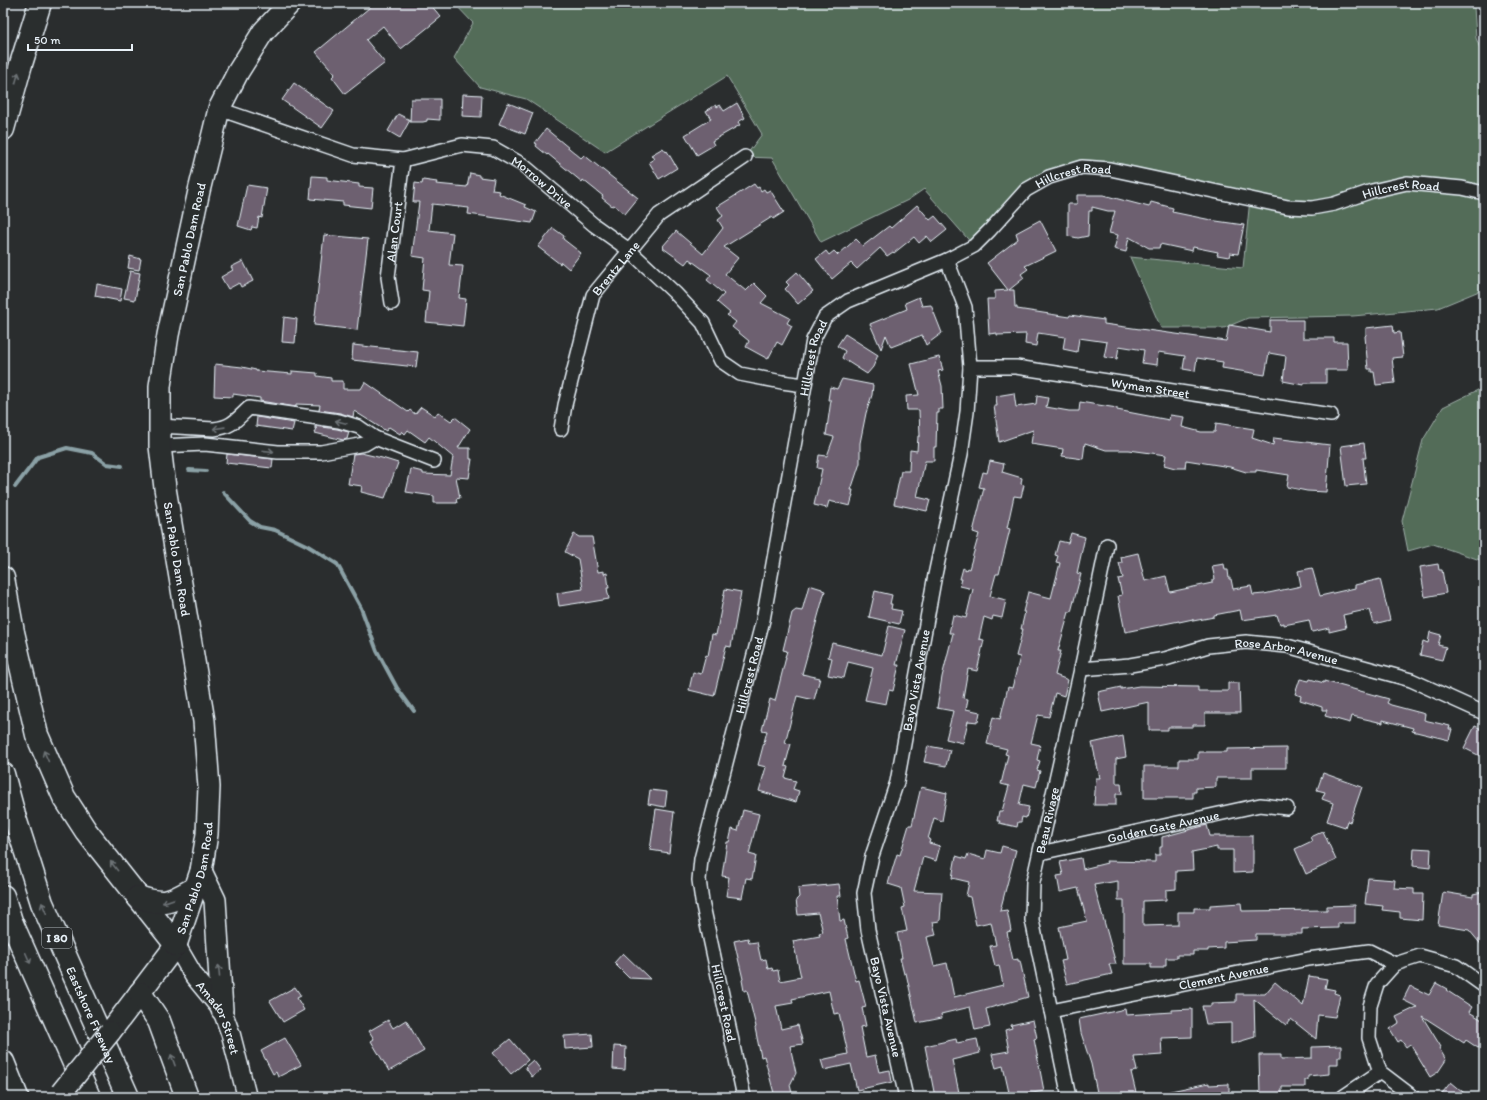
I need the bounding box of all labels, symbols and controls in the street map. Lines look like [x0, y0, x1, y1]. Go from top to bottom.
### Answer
scale bar [28, 26, 132, 52]
text: 50 m [34, 33, 60, 47]
one-way arrow [14, 71, 21, 84]
street label: Morrow Drive [509, 153, 576, 211]
street label: Hillcrest Road [1032, 159, 1112, 191]
street label: Hillcrest Road [1360, 175, 1441, 201]
street label: San Pablo Dam Road [169, 181, 208, 297]
street label: Alan Court [382, 200, 405, 263]
street label: Brentz Lane [588, 237, 642, 298]
street label: Hillcrest Road [796, 317, 830, 397]
street label: Wyman Street [1110, 374, 1191, 401]
one-way arrow [334, 418, 347, 425]
one-way arrow [213, 424, 226, 432]
one-way arrow [261, 447, 274, 455]
street label: San Pablo Dam Road [161, 501, 193, 617]
street label: Bayo Vista Avenue [899, 628, 932, 732]
street label: Rose Arbor Avenue [1234, 634, 1340, 667]
street label: Hillcrest Road [732, 635, 766, 715]
one-way arrow [42, 750, 50, 762]
street label: Beau Rivage [1032, 786, 1062, 855]
street label: Golden Gate Avenue [1106, 807, 1220, 846]
street label: San Pablo Dam Road [173, 822, 215, 936]
one-way arrow [109, 861, 118, 872]
one-way arrow [162, 898, 175, 905]
one-way arrow [40, 902, 47, 914]
road number: I 80 [42, 928, 72, 948]
one-way arrow [24, 952, 32, 964]
street label: Bayo Vista Avenue [867, 955, 905, 1059]
street label: Clement Avenue [1177, 960, 1270, 993]
street label: Hillcrest Road [708, 963, 740, 1043]
street label: Eastshore Freeway [64, 964, 119, 1065]
one-way arrow [215, 965, 222, 978]
street label: Amador Street [193, 977, 243, 1056]
one-way arrow [169, 1055, 177, 1067]

